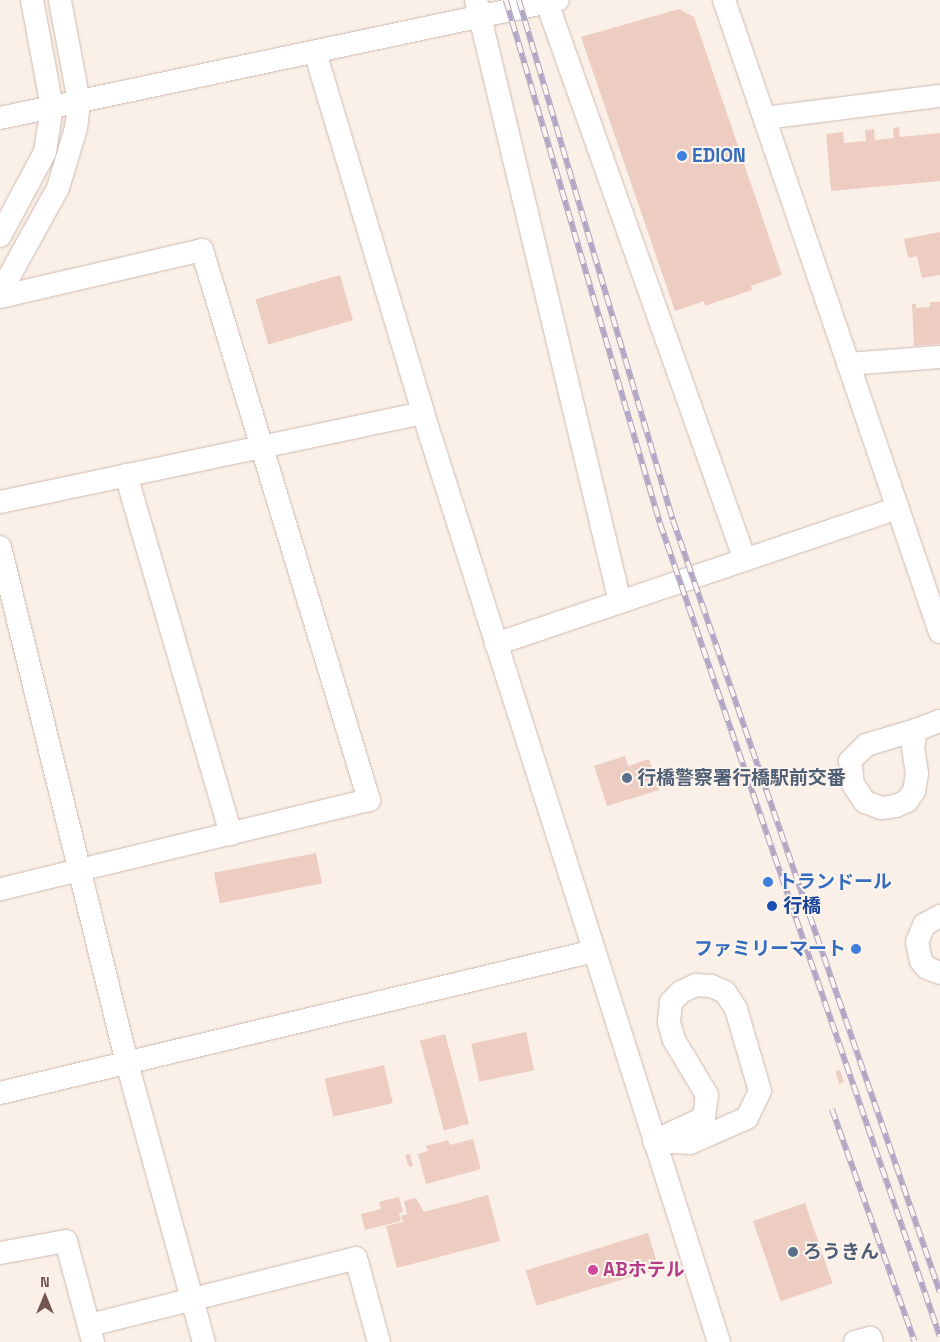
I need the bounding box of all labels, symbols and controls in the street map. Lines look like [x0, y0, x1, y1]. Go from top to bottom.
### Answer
place label: EDION [692, 145, 746, 167]
marker: EDION [676, 150, 688, 162]
place label: 行橋警察署行橋駅前交番 [637, 767, 846, 789]
marker: 行橋警察署行橋駅前交番 [621, 772, 633, 784]
place label: トランドール [778, 871, 892, 893]
marker: トランドール [762, 876, 774, 888]
place label: 行橋 [783, 895, 821, 917]
marker: 行橋 [765, 899, 779, 913]
place label: ファミリーマート [694, 938, 846, 960]
marker: ファミリーマート [850, 943, 862, 955]
place label: ろうきん [803, 1241, 879, 1263]
marker: ろうきん [787, 1246, 799, 1258]
place label: ABホテル [603, 1259, 685, 1281]
marker: ABホテル [587, 1264, 599, 1276]
north arrow [20, 1272, 70, 1322]
text: N [40, 1273, 50, 1291]

